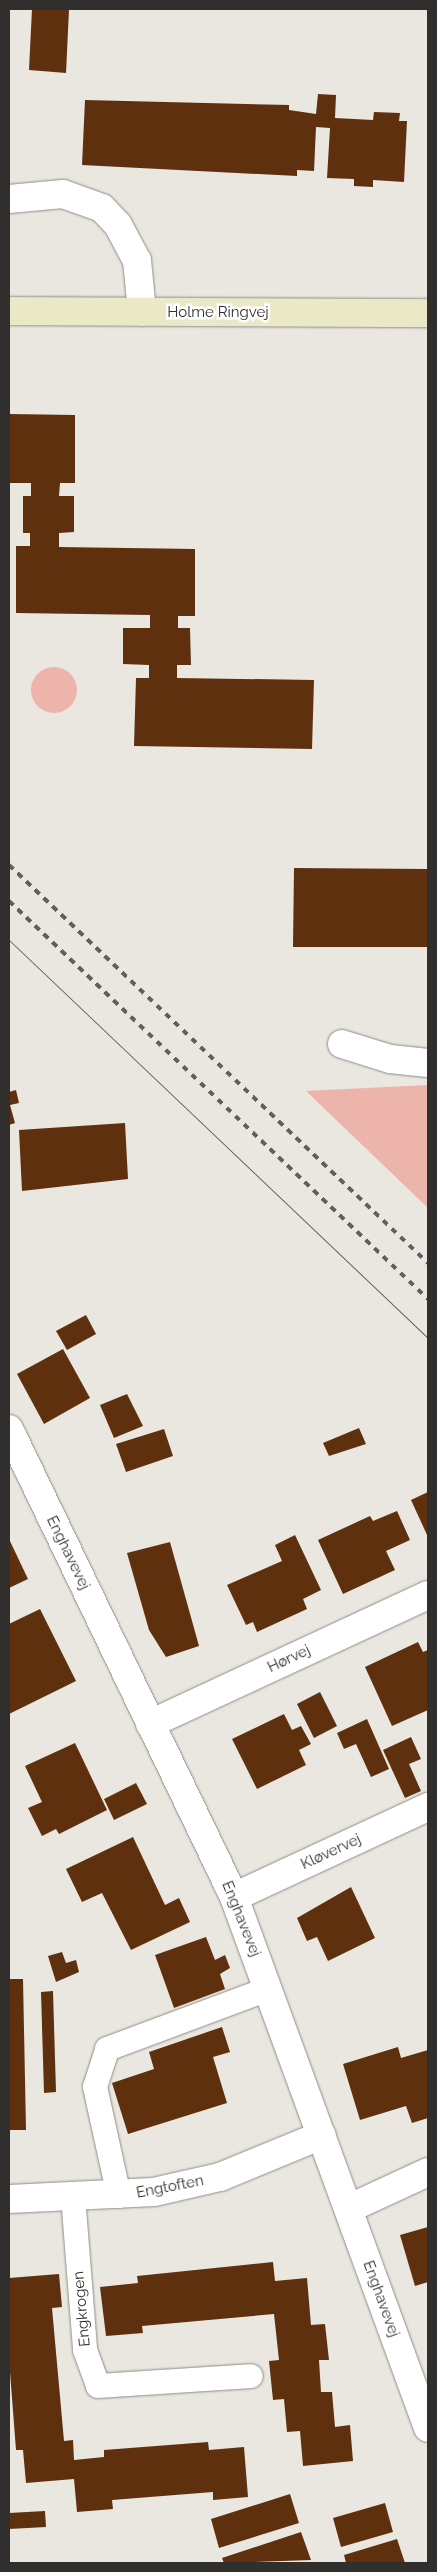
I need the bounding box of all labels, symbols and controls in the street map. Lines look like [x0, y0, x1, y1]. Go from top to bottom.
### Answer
street label: Holme Ringvej [167, 304, 269, 322]
street label: Enghavevej [42, 1513, 94, 1593]
street label: Hørvej [265, 1641, 313, 1677]
street label: Kløvervej [298, 1830, 364, 1874]
street label: Enghavevej [218, 1879, 264, 1959]
street label: Engtoften [135, 2172, 205, 2202]
street label: Enghavevej [359, 2258, 403, 2340]
street label: Engkrogen [70, 2270, 94, 2348]

